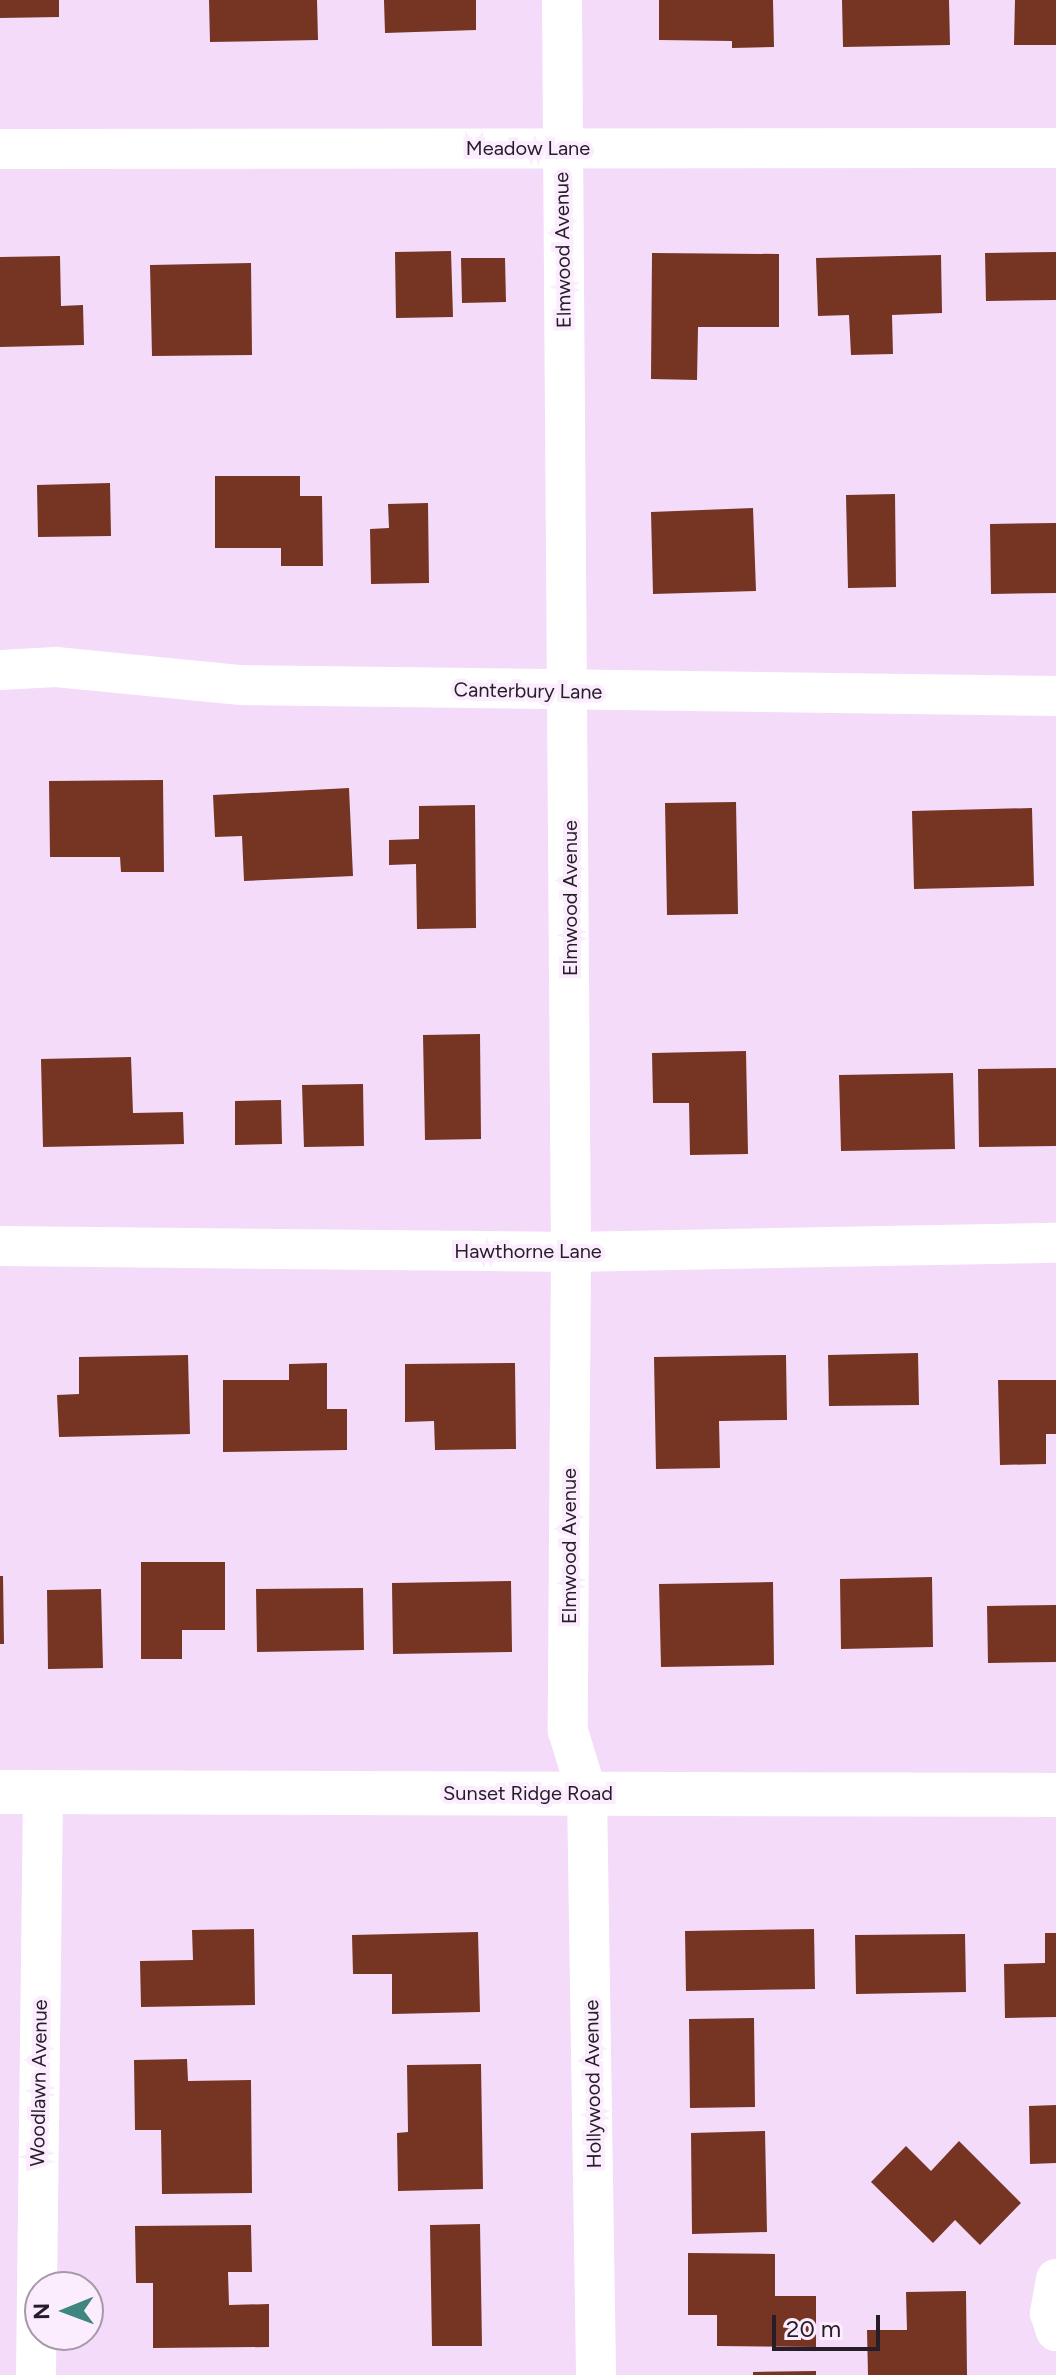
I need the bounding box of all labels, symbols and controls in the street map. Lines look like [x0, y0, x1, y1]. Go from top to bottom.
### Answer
street label: Meadow Lane [466, 136, 590, 160]
street label: Elmwood Avenue [550, 172, 576, 328]
street label: Canterbury Lane [453, 678, 603, 704]
street label: Elmwood Avenue [558, 820, 582, 976]
street label: Hawthorne Lane [454, 1239, 602, 1263]
street label: Elmwood Avenue [557, 1468, 581, 1624]
street label: Sunset Ridge Road [443, 1781, 613, 1805]
street label: Woodlawn Avenue [26, 1999, 52, 2167]
street label: Hollywood Avenue [580, 1999, 606, 2169]
north arrow [24, 2271, 104, 2351]
scale bar [776, 2299, 884, 2349]
text: N [28, 2303, 55, 2320]
text: 20 m [786, 2314, 841, 2343]

